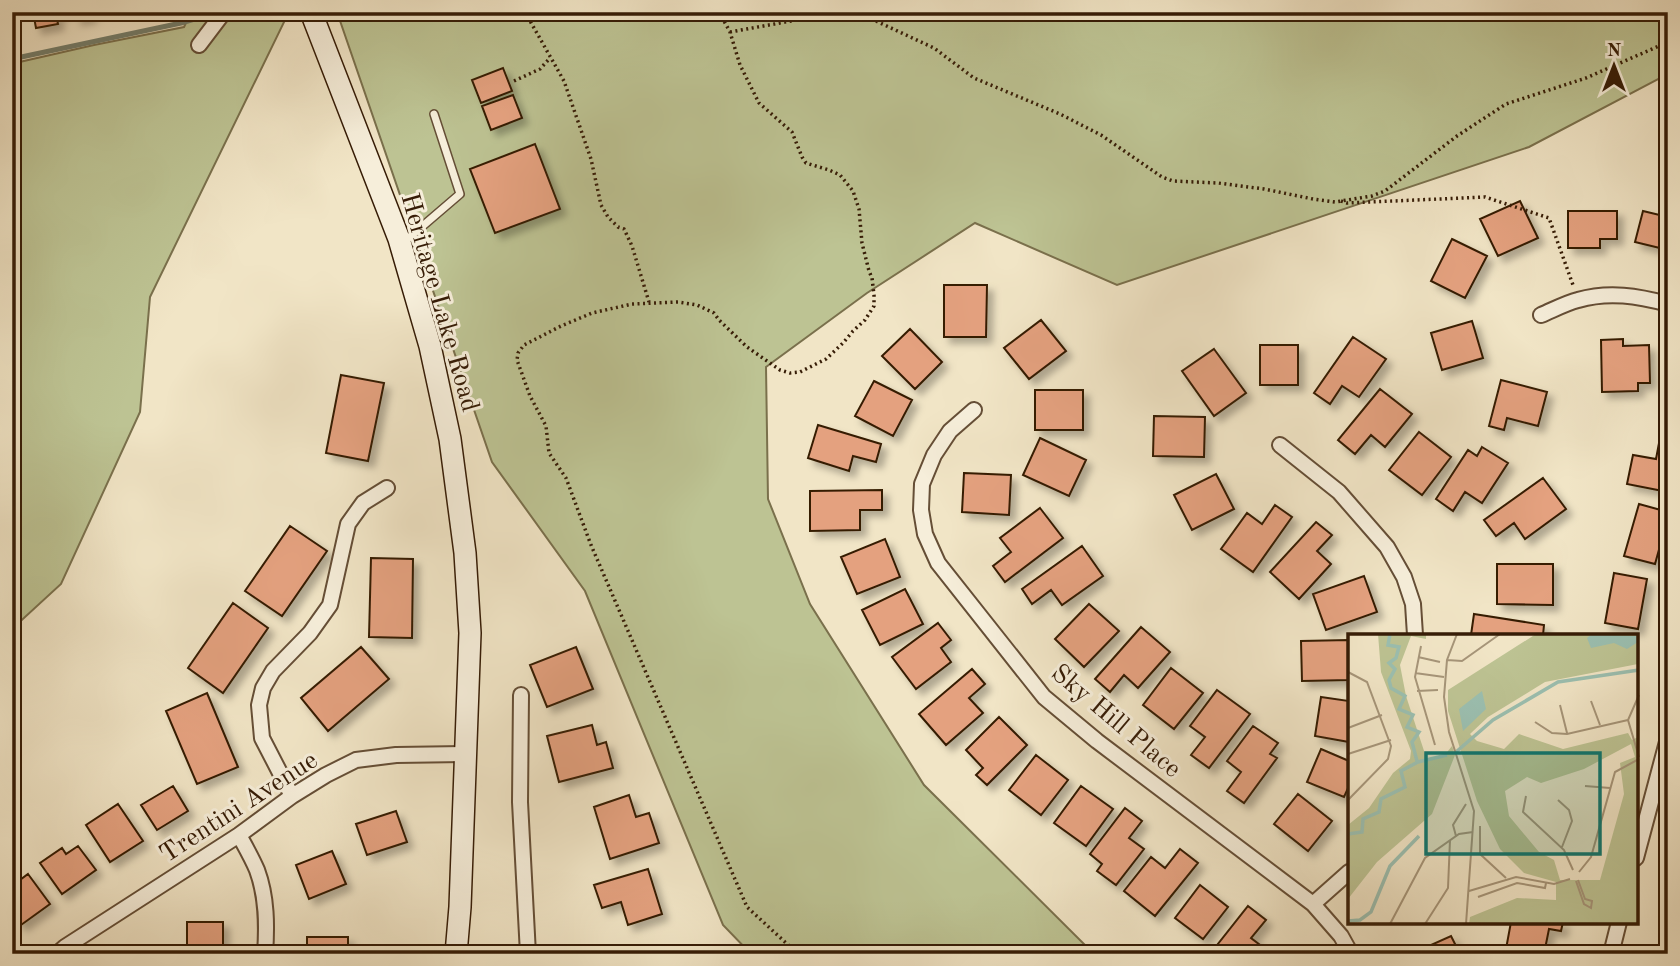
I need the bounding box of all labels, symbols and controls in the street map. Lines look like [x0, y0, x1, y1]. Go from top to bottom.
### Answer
north arrow [1578, 32, 1648, 102]
text: N [1607, 42, 1622, 61]
street label: Heritage Lake Road [395, 190, 483, 415]
inset map [1348, 634, 1638, 924]
street label: Sky Hill Place [1046, 660, 1185, 783]
street label: Trentini Avenue [156, 747, 323, 868]

